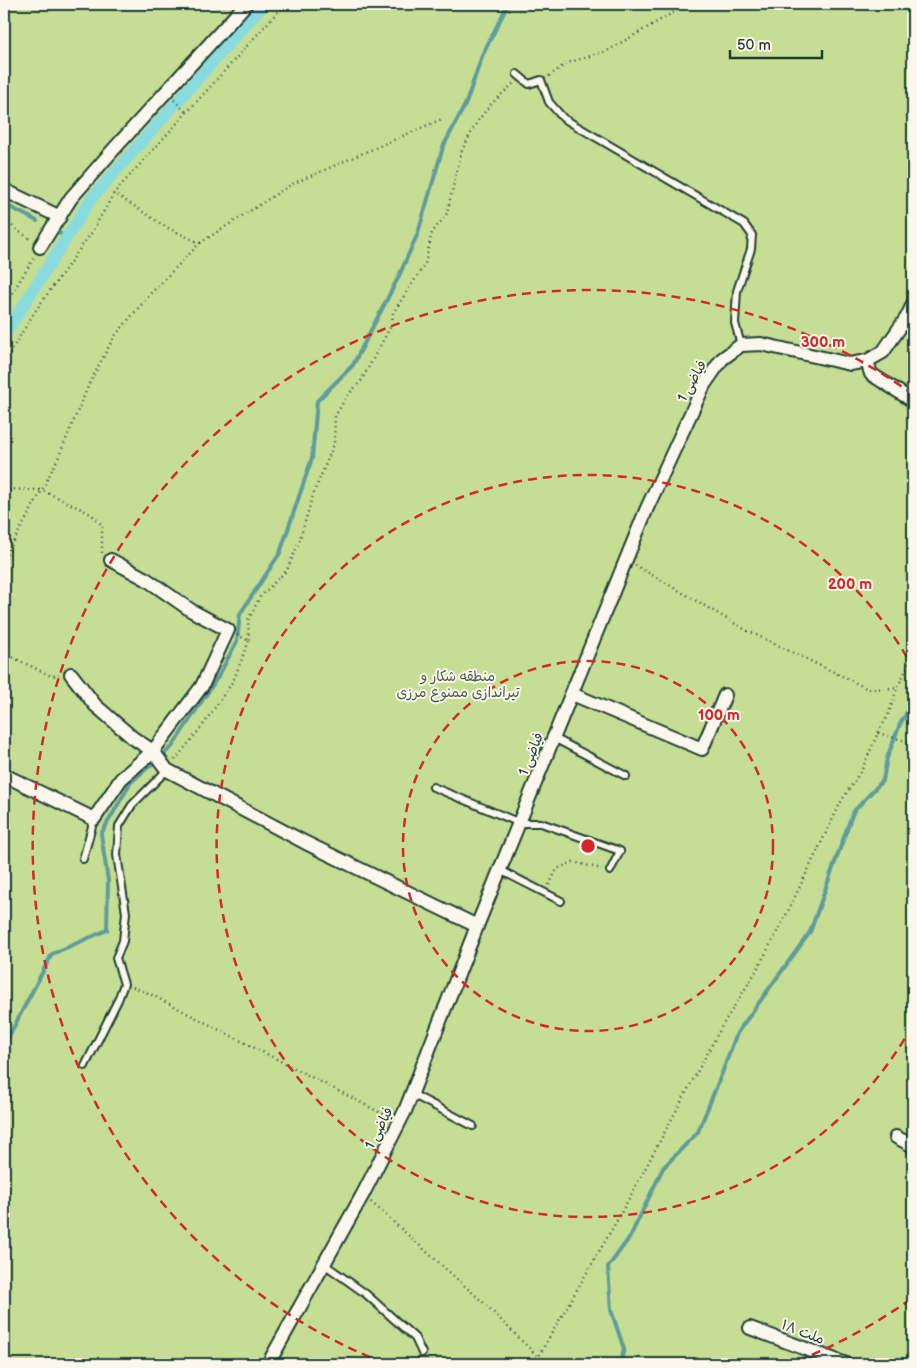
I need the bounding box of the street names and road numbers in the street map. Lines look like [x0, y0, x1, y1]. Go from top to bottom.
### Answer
street label: فیاضی 1 [674, 357, 710, 405]
street label: فیاضی 1 [515, 730, 547, 778]
street label: فیاضی 1 [361, 1104, 397, 1152]
street label: ملت ۱۸ [779, 1316, 827, 1348]

